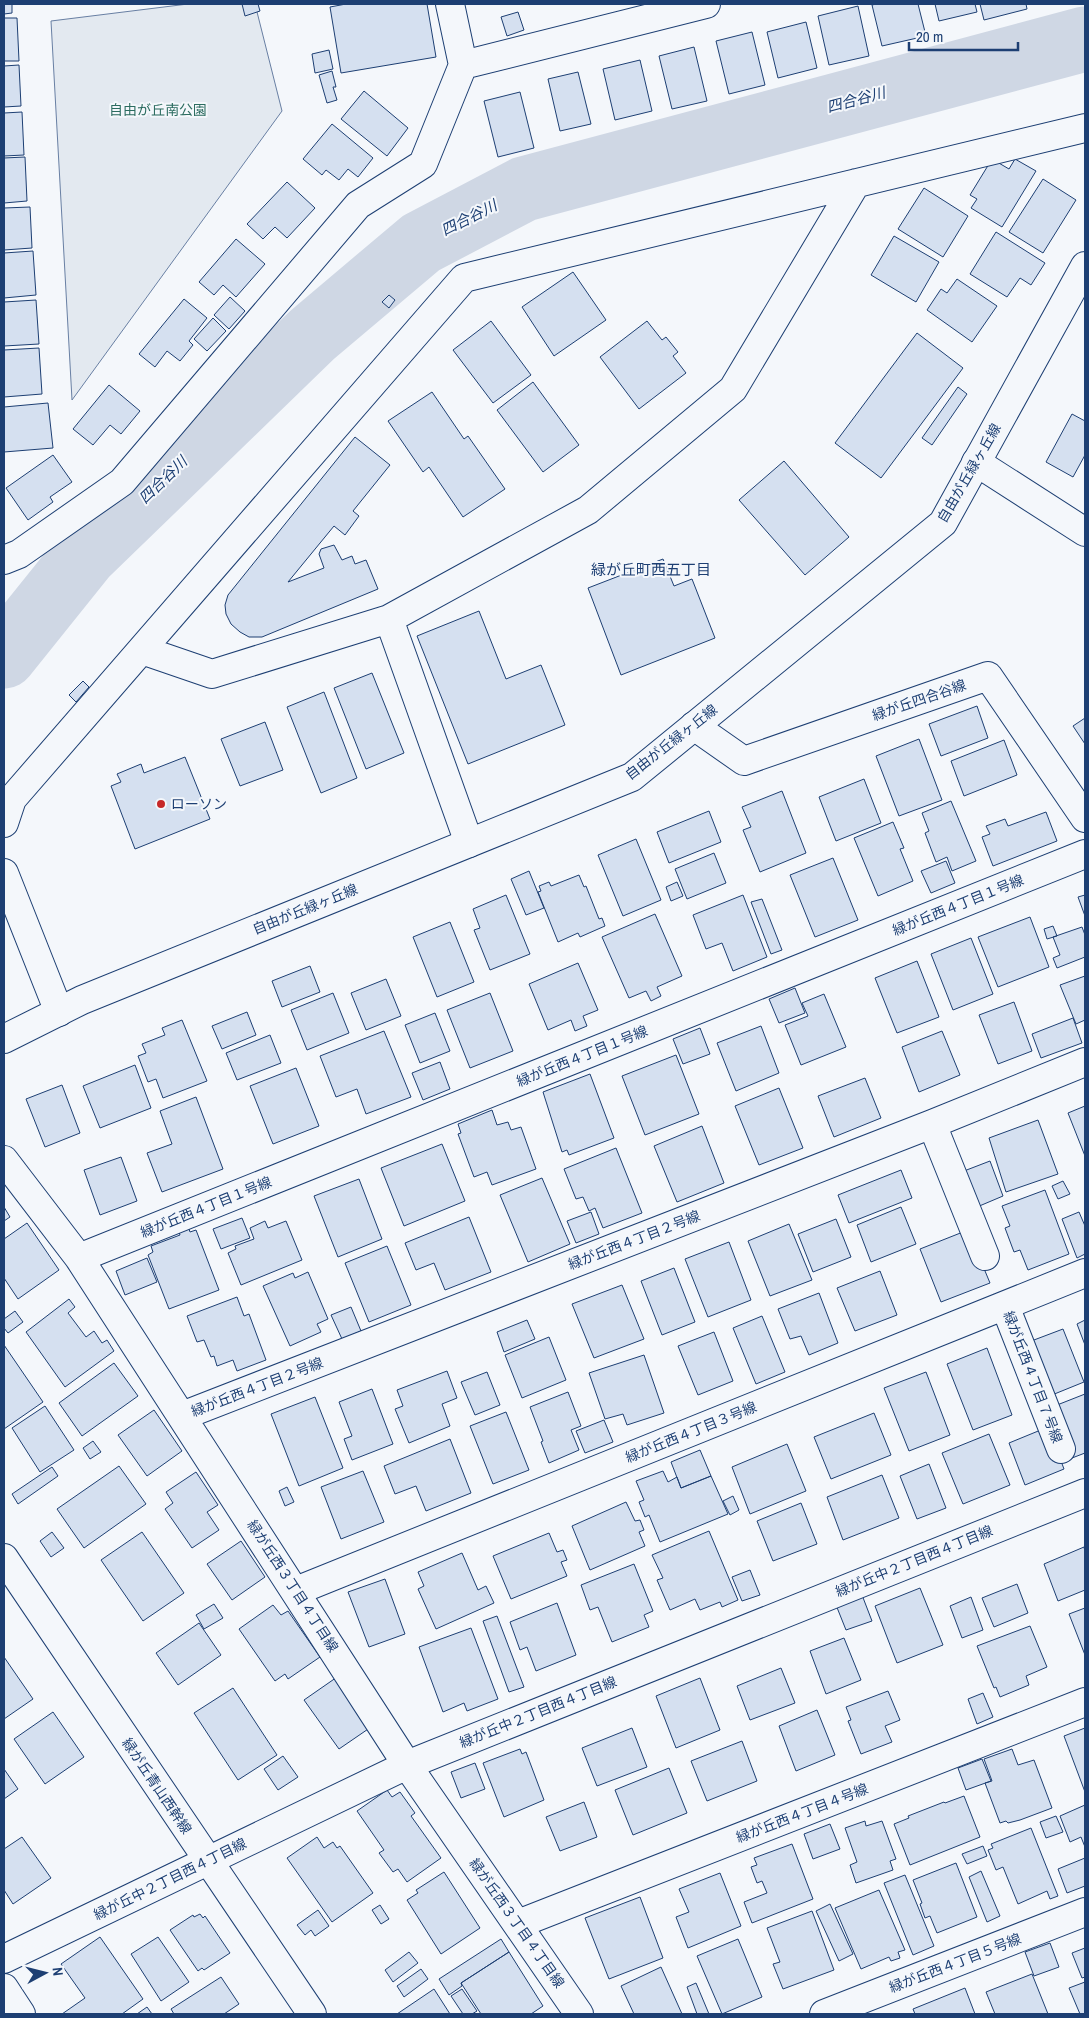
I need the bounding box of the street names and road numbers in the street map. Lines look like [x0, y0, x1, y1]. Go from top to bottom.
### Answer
street label: 自由が丘緑ヶ丘線 [933, 420, 1005, 526]
street label: 緑が丘四合谷線 [870, 676, 968, 724]
street label: 自由が丘緑ヶ丘線 [621, 700, 721, 784]
street label: 緑が丘西４丁目１号線 [890, 870, 1026, 940]
street label: 自由が丘緑ヶ丘線 [250, 880, 360, 938]
street label: 緑が丘西４丁目１号線 [514, 1021, 650, 1091]
street label: 緑が丘西４丁目１号線 [138, 1172, 274, 1242]
street label: 緑が丘西４丁目２号線 [565, 1207, 703, 1273]
street label: 緑が丘西４丁目７号線 [1000, 1308, 1066, 1446]
street label: 緑が丘西４丁目２号線 [188, 1354, 326, 1420]
street label: 緑が丘西４丁目３号線 [623, 1397, 759, 1467]
street label: 緑が丘西３丁目４丁目線 [244, 1517, 342, 1655]
street label: 緑が丘中２丁目西４丁目線 [833, 1521, 995, 1601]
street label: 緑が丘中２丁目西４丁目線 [457, 1672, 619, 1752]
street label: 緑が丘青山西幹線 [118, 1735, 196, 1837]
street label: 緑が丘西４丁目４号線 [733, 1780, 871, 1846]
street label: 緑が丘中２丁目西４丁目線 [91, 1834, 249, 1924]
street label: 緑が丘西３丁目４丁目線 [465, 1855, 569, 1991]
street label: 緑が丘西４丁目５号線 [886, 1930, 1024, 1996]

